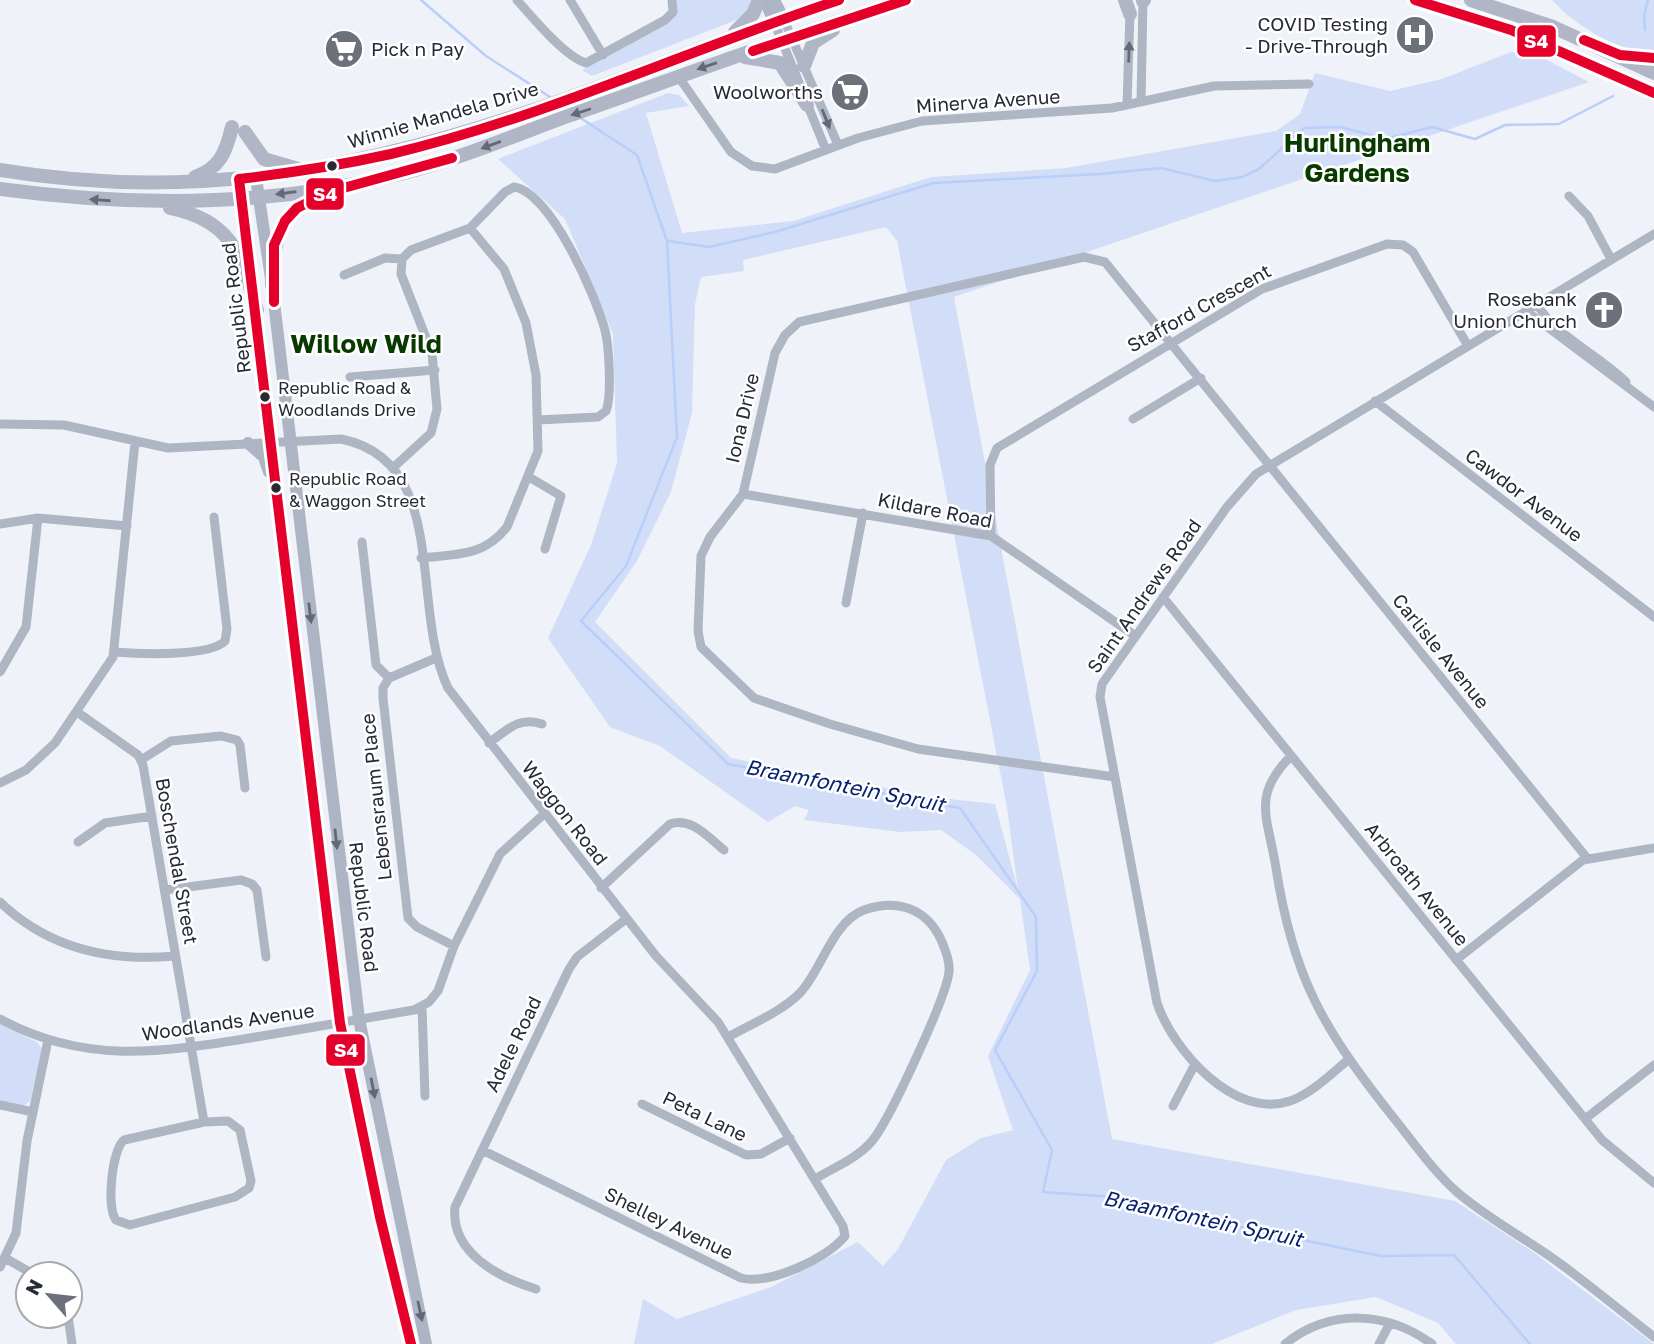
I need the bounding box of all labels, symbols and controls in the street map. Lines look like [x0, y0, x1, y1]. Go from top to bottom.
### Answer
place label: COVID Testing - Drive-Through [1245, 12, 1388, 57]
hospital icon: COVID Testing - Drive-Through [1394, 14, 1436, 56]
line badge: S4 [1516, 24, 1557, 58]
supermarket icon: Pick n Pay [323, 28, 365, 70]
text: S4 [1524, 29, 1548, 52]
place label: Pick n Pay [371, 37, 464, 60]
one-way arrow [1123, 41, 1134, 63]
one-way arrow [697, 61, 718, 72]
supermarket icon: Woolworths [829, 71, 871, 113]
street label: Winnie Mandela Drive [345, 76, 541, 153]
place label: Woolworths [713, 80, 823, 103]
street label: Minerva Avenue [915, 84, 1061, 117]
one-way arrow [570, 107, 591, 118]
one-way arrow [821, 109, 832, 130]
district label: Hurlingham Gardens [1284, 127, 1430, 188]
one-way arrow [481, 139, 502, 150]
unlabelled marker [325, 159, 339, 173]
line badge: S4 [305, 177, 345, 211]
text: S4 [313, 182, 337, 205]
one-way arrow [275, 188, 297, 199]
one-way arrow [89, 194, 111, 205]
street label: Republic Road [216, 241, 255, 375]
street label: Stafford Crescent [1123, 259, 1275, 357]
place label: Rosebank Union Church [1453, 287, 1577, 332]
church icon: Rosebank Union Church [1583, 289, 1625, 331]
district label: Willow Wild [290, 328, 442, 359]
street label: Iona Drive [720, 371, 763, 465]
place label: Republic Road & Woodlands Drive [278, 377, 416, 420]
marker: Republic Road & Woodlands Drive [258, 390, 272, 404]
street label: Cawdor Avenue [1461, 443, 1588, 546]
place label: Republic Road & Waggon Street [289, 468, 426, 511]
marker: Republic Road & Waggon Street [269, 481, 283, 495]
street label: Kildare Road [876, 487, 994, 532]
street label: Saint Andrews Road [1082, 514, 1205, 677]
street label: Carlisle Avenue [1388, 589, 1495, 713]
one-way arrow [305, 602, 316, 624]
street label: Lebensraum Place [355, 712, 396, 882]
water label: Braamfontein Spruit [743, 753, 950, 818]
street label: Waggon Road [518, 756, 613, 869]
street label: Boschendal Street [152, 776, 203, 946]
street label: Arbroath Avenue [1361, 817, 1474, 950]
one-way arrow [330, 828, 341, 850]
street label: Republic Road [345, 840, 384, 974]
street label: Adele Road [480, 992, 546, 1095]
street label: Woodlands Avenue [140, 998, 316, 1045]
line badge: S4 [325, 1033, 366, 1067]
text: S4 [334, 1038, 358, 1061]
one-way arrow [367, 1077, 378, 1099]
street label: Peta Lane [659, 1085, 751, 1146]
street label: Shelley Avenue [601, 1182, 737, 1264]
water label: Braamfontein Spruit [1101, 1184, 1308, 1252]
north arrow [14, 1260, 84, 1330]
text: N [20, 1275, 47, 1299]
one-way arrow [414, 1300, 425, 1322]

